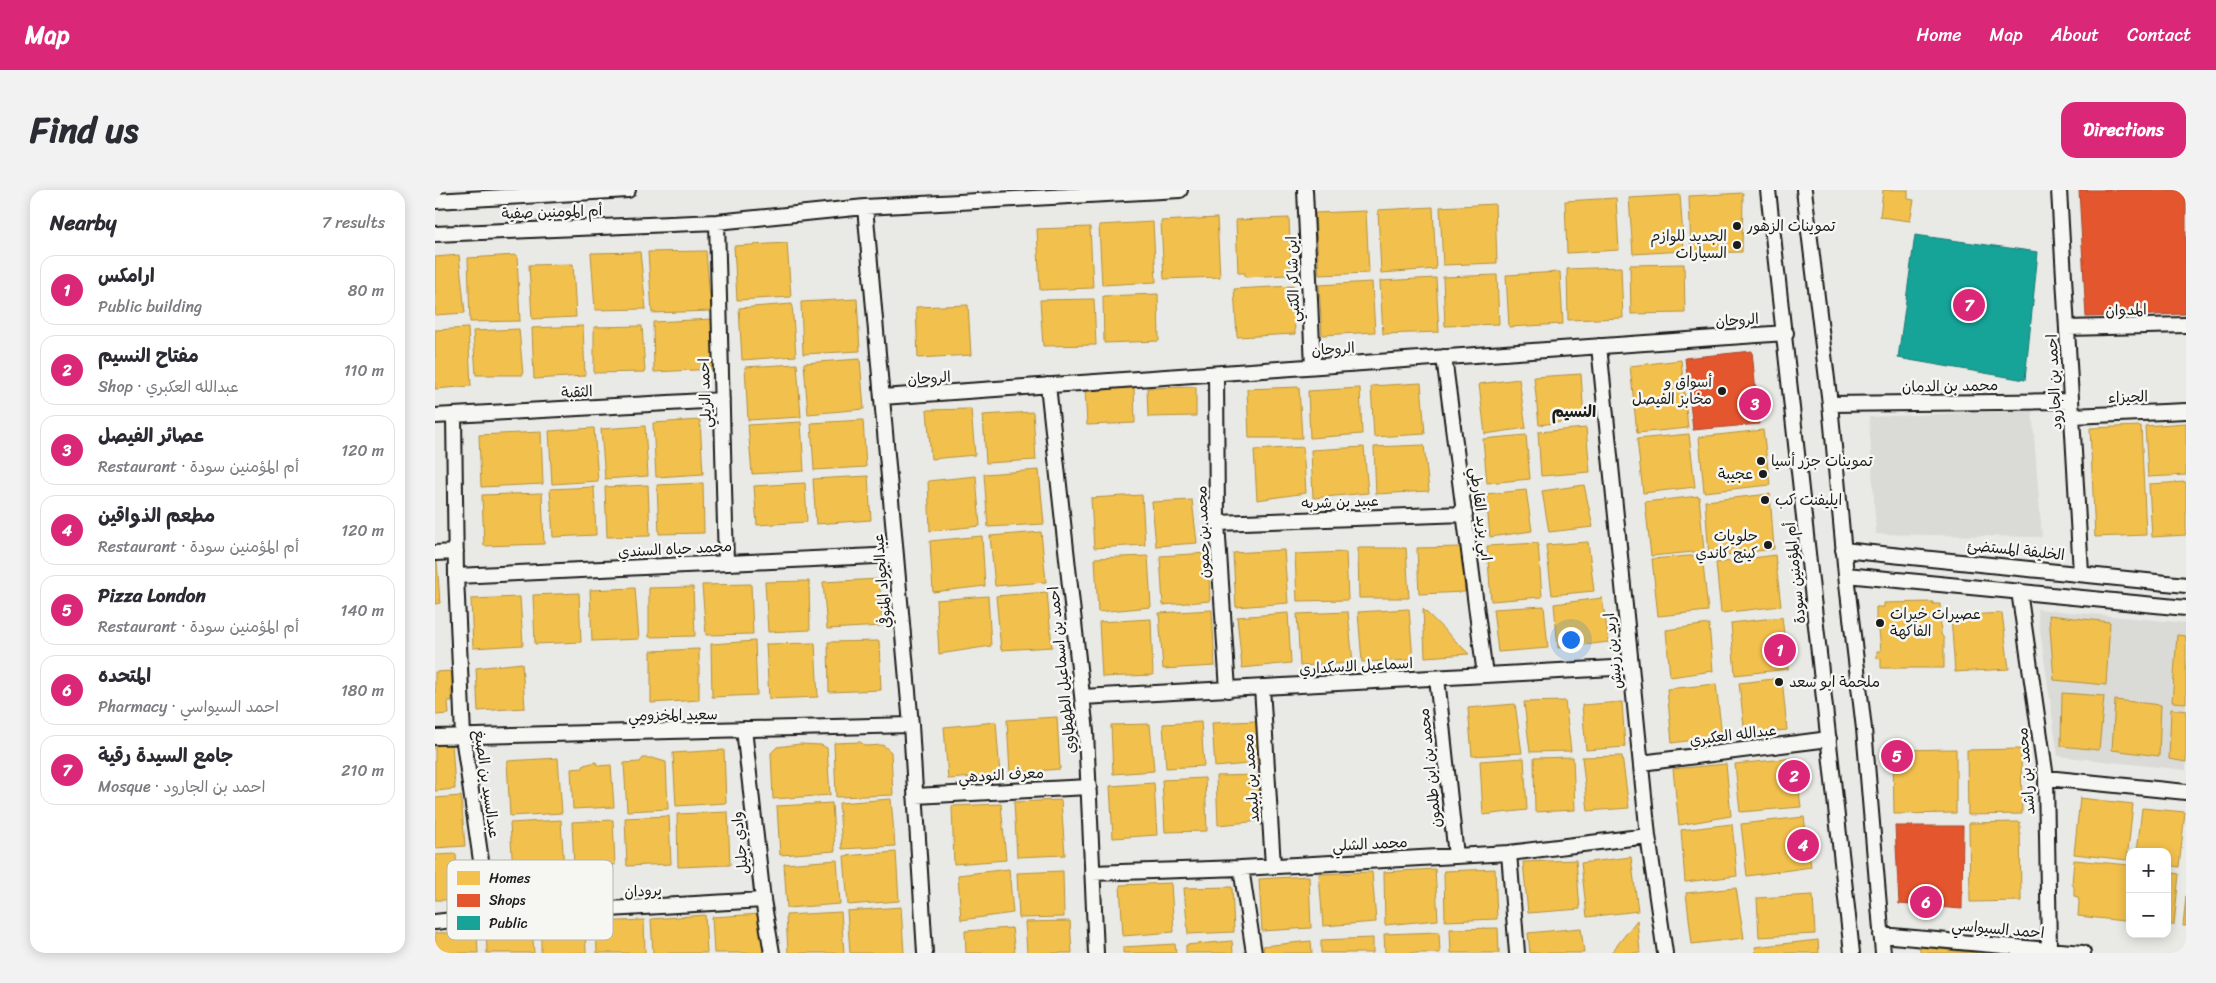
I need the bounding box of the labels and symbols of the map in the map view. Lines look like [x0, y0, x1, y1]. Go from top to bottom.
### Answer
street label: أم المومنين صفية [501, 197, 603, 227]
place label: تموينات الزهور [1746, 213, 1836, 239]
marker: تموينات الزهور [1731, 220, 1743, 232]
place label: الجديد للوازم السيارات [1650, 223, 1727, 266]
street label: ابن شاكر الكتبي [1279, 235, 1307, 323]
marker: الجديد للوازم السيارات [1731, 239, 1743, 251]
pin: 7 [1953, 286, 1985, 324]
street label: المدوان [2105, 296, 2147, 324]
street label: الروحان [1714, 306, 1760, 334]
street label: احمد بن الجارود [2039, 333, 2069, 431]
street label: الروحان [1310, 335, 1356, 363]
street label: احمد الزيلي [691, 358, 719, 428]
street label: الروحان [906, 364, 952, 392]
place label: أسواق و مخابز الفيصل [1632, 369, 1712, 412]
street label: محمد بن الدمان [1902, 372, 1998, 400]
street label: الثقبة [561, 378, 593, 406]
street label: الحيزاء [2108, 383, 2148, 411]
marker: أسواق و مخابز الفيصل [1716, 385, 1728, 397]
pin: 3 [1739, 385, 1771, 423]
district label: النسيم [1552, 397, 1596, 426]
place label: تموينات جزر أسيا [1771, 448, 1873, 474]
marker: تموينات جزر أسيا [1755, 455, 1767, 467]
place label: عجيبة [1718, 461, 1753, 487]
street label: ابي يزيد القارطي [1462, 466, 1500, 562]
marker: عجيبة [1757, 468, 1769, 480]
street label: محمد بن حمون [1188, 485, 1218, 579]
place label: ايليفنت كب [1775, 487, 1842, 513]
street label: عبيد بن شربه [1301, 488, 1379, 516]
marker: ايليفنت كب [1759, 494, 1771, 506]
street label: أم المؤمنين سودة [1777, 520, 1813, 625]
place label: حلويات كينج كاندي [1695, 523, 1758, 566]
street label: الخليفة المستضئ [1966, 532, 2066, 568]
street label: محمد حياه السندي [617, 533, 733, 565]
street label: عبدالجواد المنوفي [865, 533, 899, 629]
marker: حلويات كينج كاندي [1762, 539, 1774, 551]
street label: احمد بن اسماعيل الطهطاوي [1040, 585, 1084, 755]
place label: عصيرات خيرات الفاكهة [1890, 601, 1981, 644]
street label: اربد بن رنيش [1596, 612, 1630, 690]
marker: عصيرات خيرات الفاكهة [1874, 617, 1886, 629]
your location [1558, 627, 1584, 653]
pin: 1 [1764, 631, 1796, 669]
street label: اسماعيل الاسكداري [1298, 650, 1414, 682]
place label: ملحمة ابو سعد [1789, 669, 1880, 695]
marker: ملحمة ابو سعد [1773, 676, 1785, 688]
street label: سعيد المخزومي [628, 701, 718, 729]
street label: محمد بن ابن طلمون [1411, 707, 1449, 829]
street label: عبدالله العكبري [1688, 717, 1778, 753]
street label: محمد بن راشد [2009, 726, 2043, 816]
street label: عبدالسيد بن الصبغ [467, 728, 507, 840]
street label: محمد بن بليمد [1235, 733, 1267, 823]
pin: 5 [1881, 737, 1913, 775]
pin: 2 [1778, 757, 1810, 795]
street label: معرف النودهي [957, 760, 1045, 790]
street label: وادي جليل [724, 810, 756, 876]
pin: 4 [1787, 826, 1819, 864]
street label: محمد الشلي [1332, 829, 1408, 859]
legend [447, 860, 613, 940]
text: Homes [489, 866, 531, 891]
street label: برودان [623, 877, 663, 905]
pin: 6 [1910, 883, 1942, 921]
text: Shops [489, 888, 526, 913]
text: Public [489, 911, 528, 936]
street label: احمد السيواسي [1951, 912, 2045, 946]

